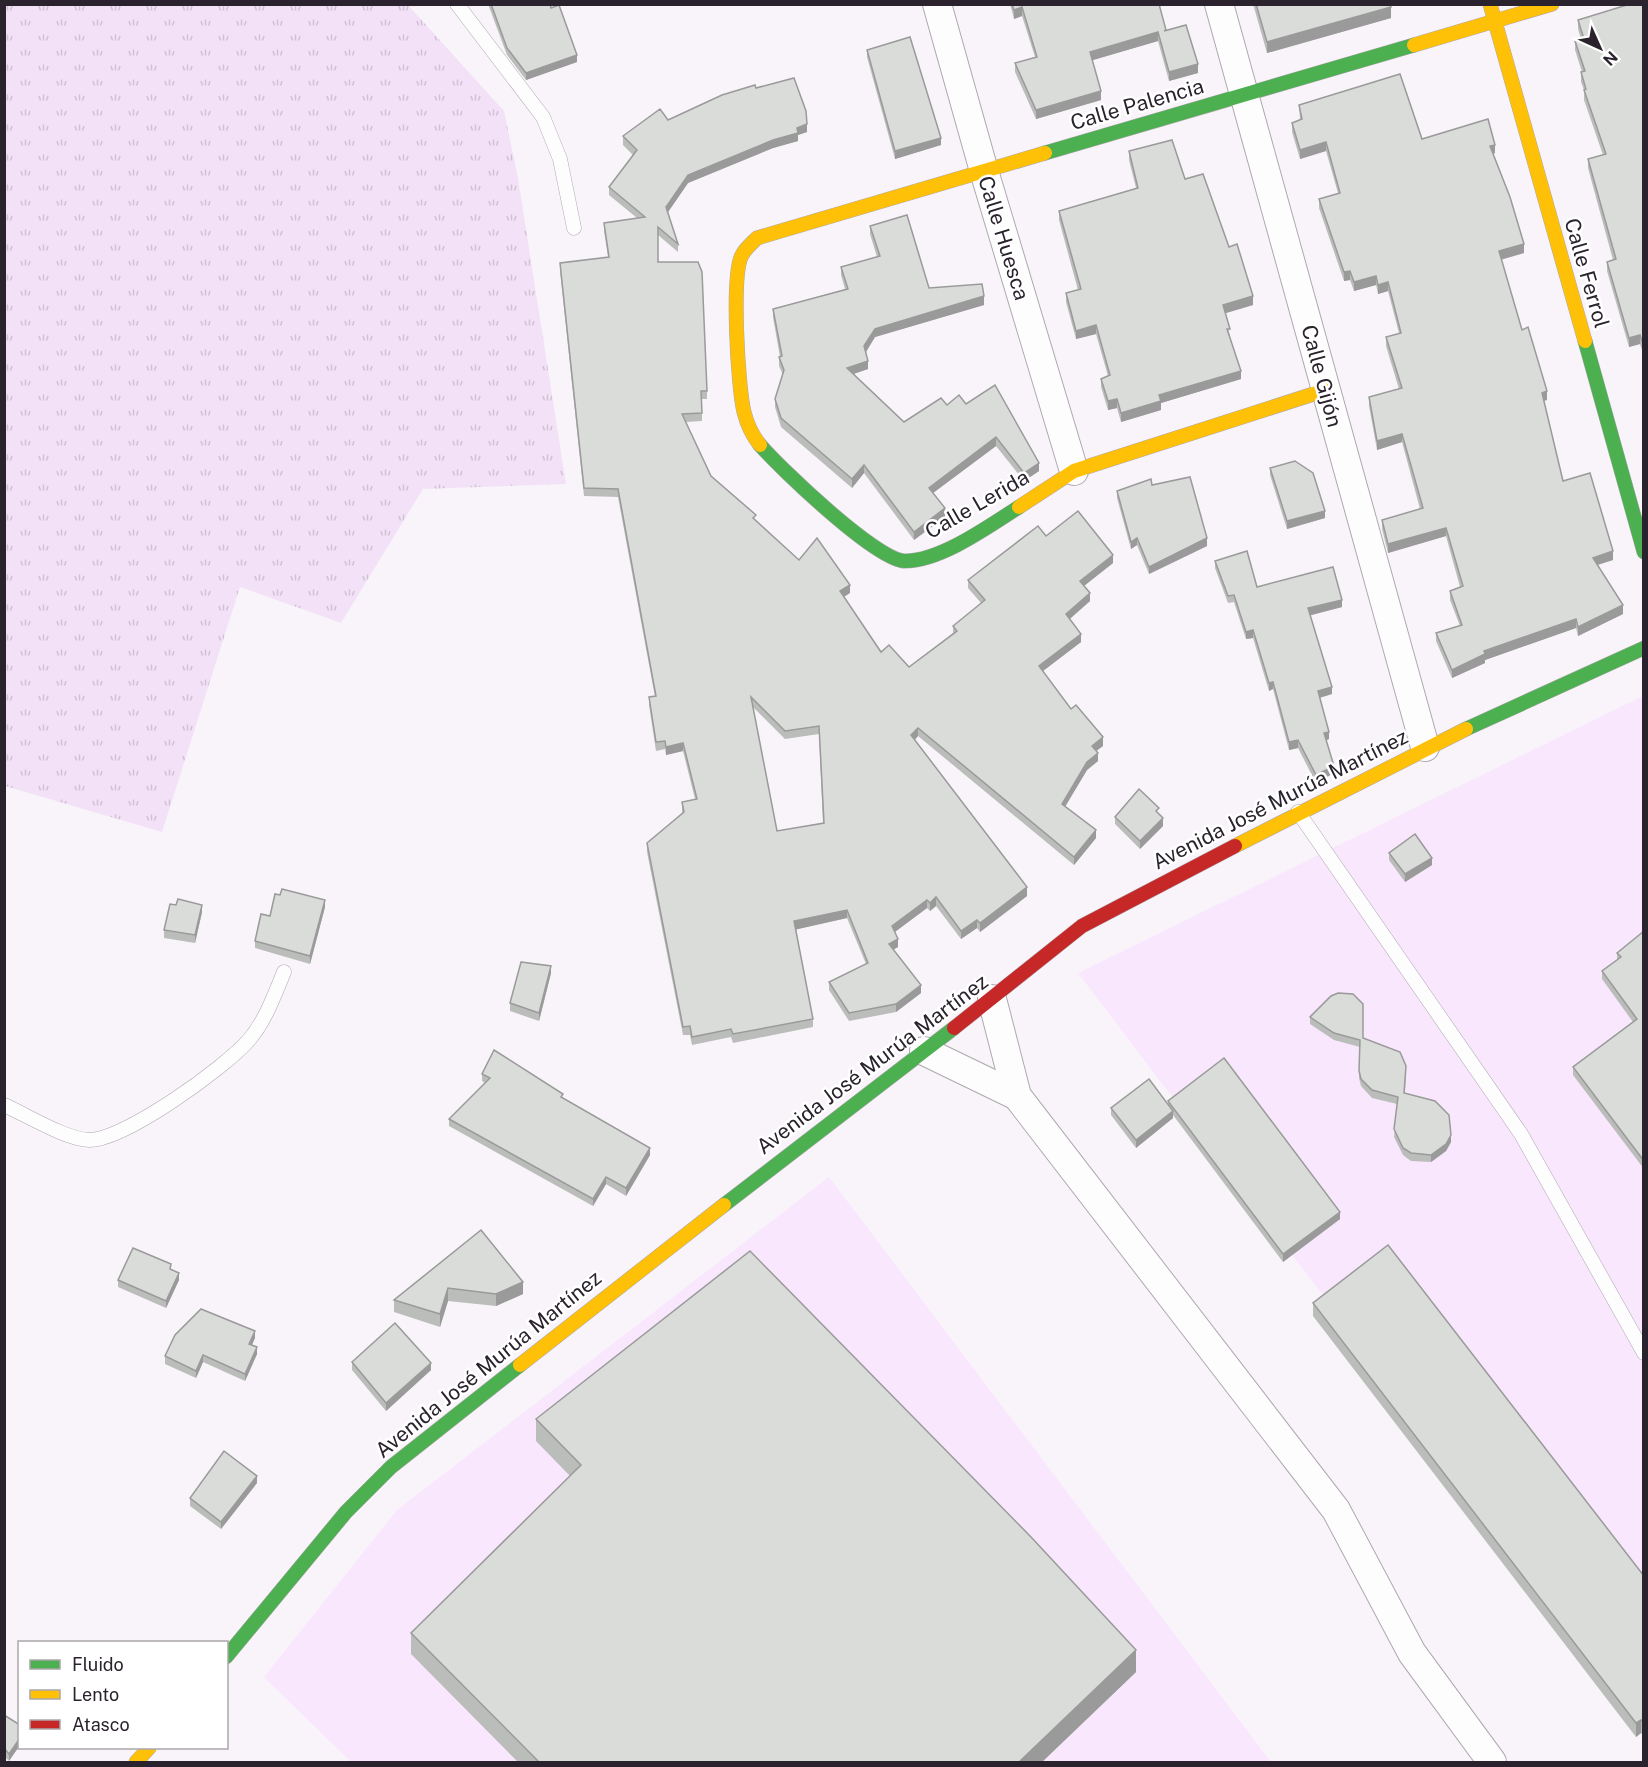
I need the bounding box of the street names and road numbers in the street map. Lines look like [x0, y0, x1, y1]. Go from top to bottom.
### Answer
street label: Calle Palencia [1068, 73, 1206, 135]
street label: Calle Huesca [973, 173, 1035, 303]
street label: Calle Ferrol [1559, 215, 1615, 331]
street label: Calle Gijón [1296, 322, 1348, 430]
street label: Calle Lerida [921, 464, 1033, 544]
street label: Avenida José Murúa Martínez [1148, 724, 1412, 874]
street label: Avenida José Murúa Martínez [751, 969, 993, 1159]
street label: Avenida José Murúa Martínez [370, 1265, 606, 1463]

